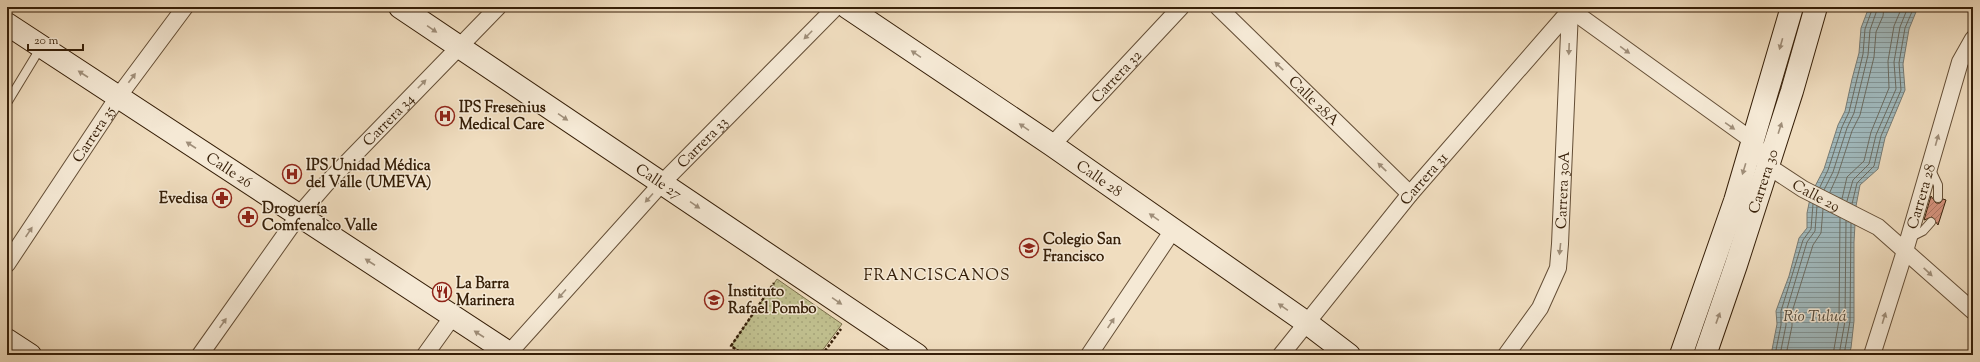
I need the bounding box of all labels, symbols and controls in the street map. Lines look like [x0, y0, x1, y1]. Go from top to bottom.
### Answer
one-way arrow [427, 25, 438, 33]
scale bar [28, 26, 83, 52]
one-way arrow [803, 30, 813, 40]
text: 20 m [34, 32, 59, 50]
one-way arrow [1778, 38, 1784, 51]
one-way arrow [1565, 43, 1572, 55]
street label: Carrera 32 [1087, 46, 1147, 109]
one-way arrow [1619, 46, 1630, 54]
one-way arrow [911, 50, 921, 58]
one-way arrow [1274, 62, 1284, 71]
one-way arrow [78, 70, 88, 78]
one-way arrow [128, 72, 137, 83]
street label: Calle 28A [1283, 72, 1343, 131]
one-way arrow [417, 79, 427, 89]
street label: Carrera 34 [359, 90, 420, 152]
place label: IPS Fresenius Medical Care [459, 98, 546, 136]
street label: Carrera 35 [68, 103, 121, 167]
hospital icon: IPS Fresenius Medical Care [434, 105, 456, 127]
one-way arrow [558, 113, 569, 121]
street label: Carrera 33 [673, 113, 734, 174]
one-way arrow [1725, 122, 1735, 130]
one-way arrow [1777, 122, 1783, 134]
one-way arrow [1019, 123, 1029, 131]
one-way arrow [1934, 134, 1940, 146]
one-way arrow [186, 141, 197, 149]
street label: Carrera 30 [1744, 147, 1785, 217]
street label: Calle 26 [201, 148, 256, 194]
street label: Carrera 31 [1396, 148, 1454, 210]
street label: Carrera 30A [1552, 151, 1576, 229]
place label: IPS Unidad Médica del Valle (UMEVA) [306, 156, 432, 194]
street label: Calle 28 [1071, 156, 1126, 203]
street label: Calle 27 [631, 159, 686, 206]
one-way arrow [1377, 162, 1387, 172]
street label: Carrera 28 [1903, 162, 1942, 232]
hospital icon: IPS Unidad Médica del Valle (UMEVA) [281, 163, 303, 185]
one-way arrow [1741, 163, 1747, 175]
street label: Calle 29 [1787, 175, 1843, 218]
pharmacy icon: Evedisa [211, 187, 233, 209]
place label: Evedisa [159, 189, 208, 210]
one-way arrow [644, 193, 654, 203]
place label: Droguería Comfenalco Valle [262, 199, 378, 237]
one-way arrow [689, 201, 700, 209]
pharmacy icon: Droguería Comfenalco Valle [237, 206, 259, 228]
one-way arrow [1149, 213, 1159, 221]
one-way arrow [25, 226, 32, 238]
place label: Colegio San Francisco [1043, 230, 1122, 268]
school or university icon: Colegio San Francisco [1018, 237, 1040, 259]
one-way arrow [1556, 243, 1563, 255]
one-way arrow [365, 258, 376, 266]
district label: FRANCISCANOS [864, 265, 1010, 288]
one-way arrow [1923, 267, 1933, 277]
place label: La Barra Marinera [456, 274, 515, 312]
restaurant icon: La Barra Marinera [431, 281, 453, 303]
place label: Instituto Rafael Pombo [728, 282, 817, 320]
school or university icon: Instituto Rafael Pombo [703, 289, 725, 311]
one-way arrow [558, 290, 567, 299]
one-way arrow [832, 297, 842, 305]
one-way arrow [1278, 303, 1289, 311]
water label: Río Tuluá [1783, 306, 1847, 329]
one-way arrow [1716, 312, 1722, 324]
one-way arrow [1881, 312, 1887, 324]
one-way arrow [1107, 317, 1115, 328]
one-way arrow [219, 318, 227, 328]
one-way arrow [473, 330, 485, 337]

